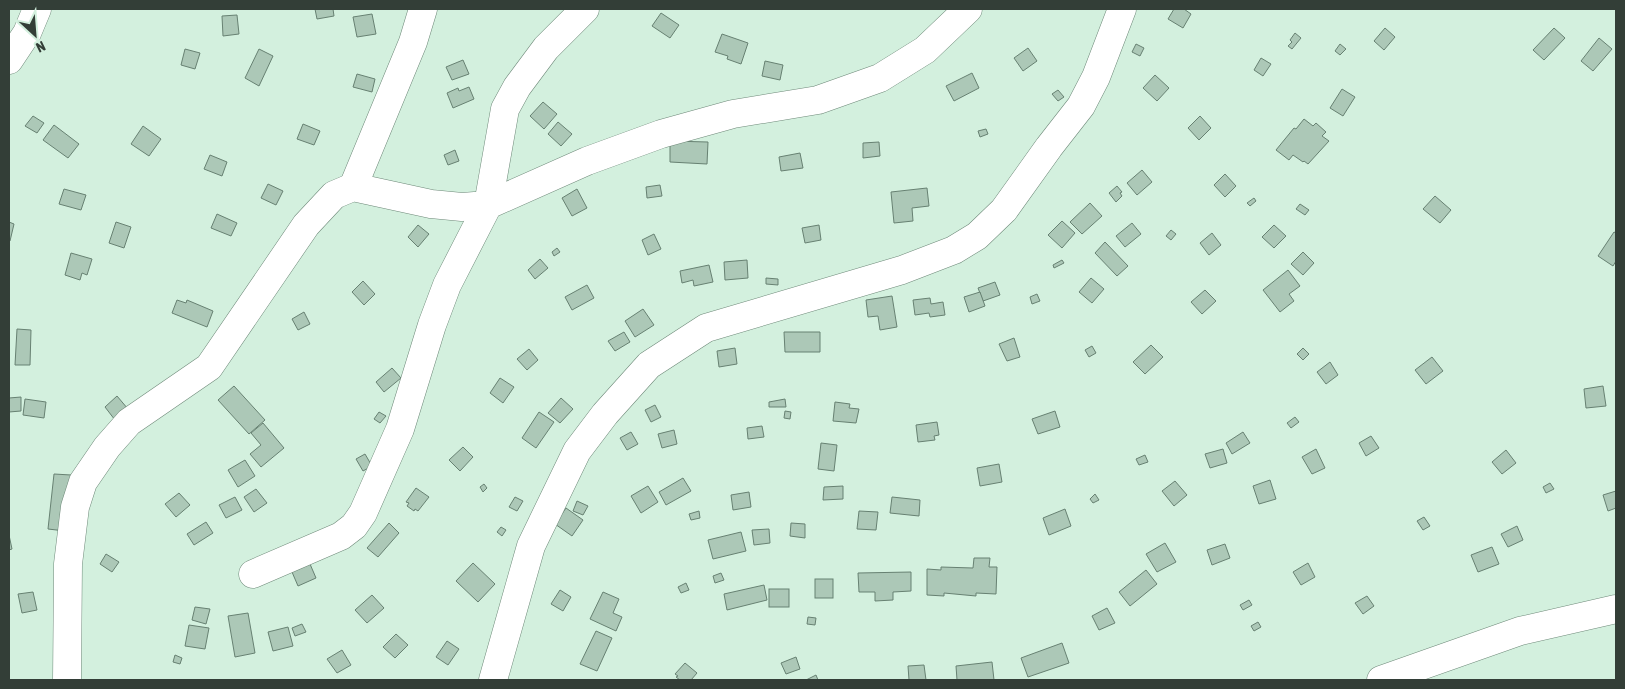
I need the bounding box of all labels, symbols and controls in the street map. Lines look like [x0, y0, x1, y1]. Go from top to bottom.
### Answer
north arrow [10, 10, 60, 60]
text: N [33, 38, 48, 56]

